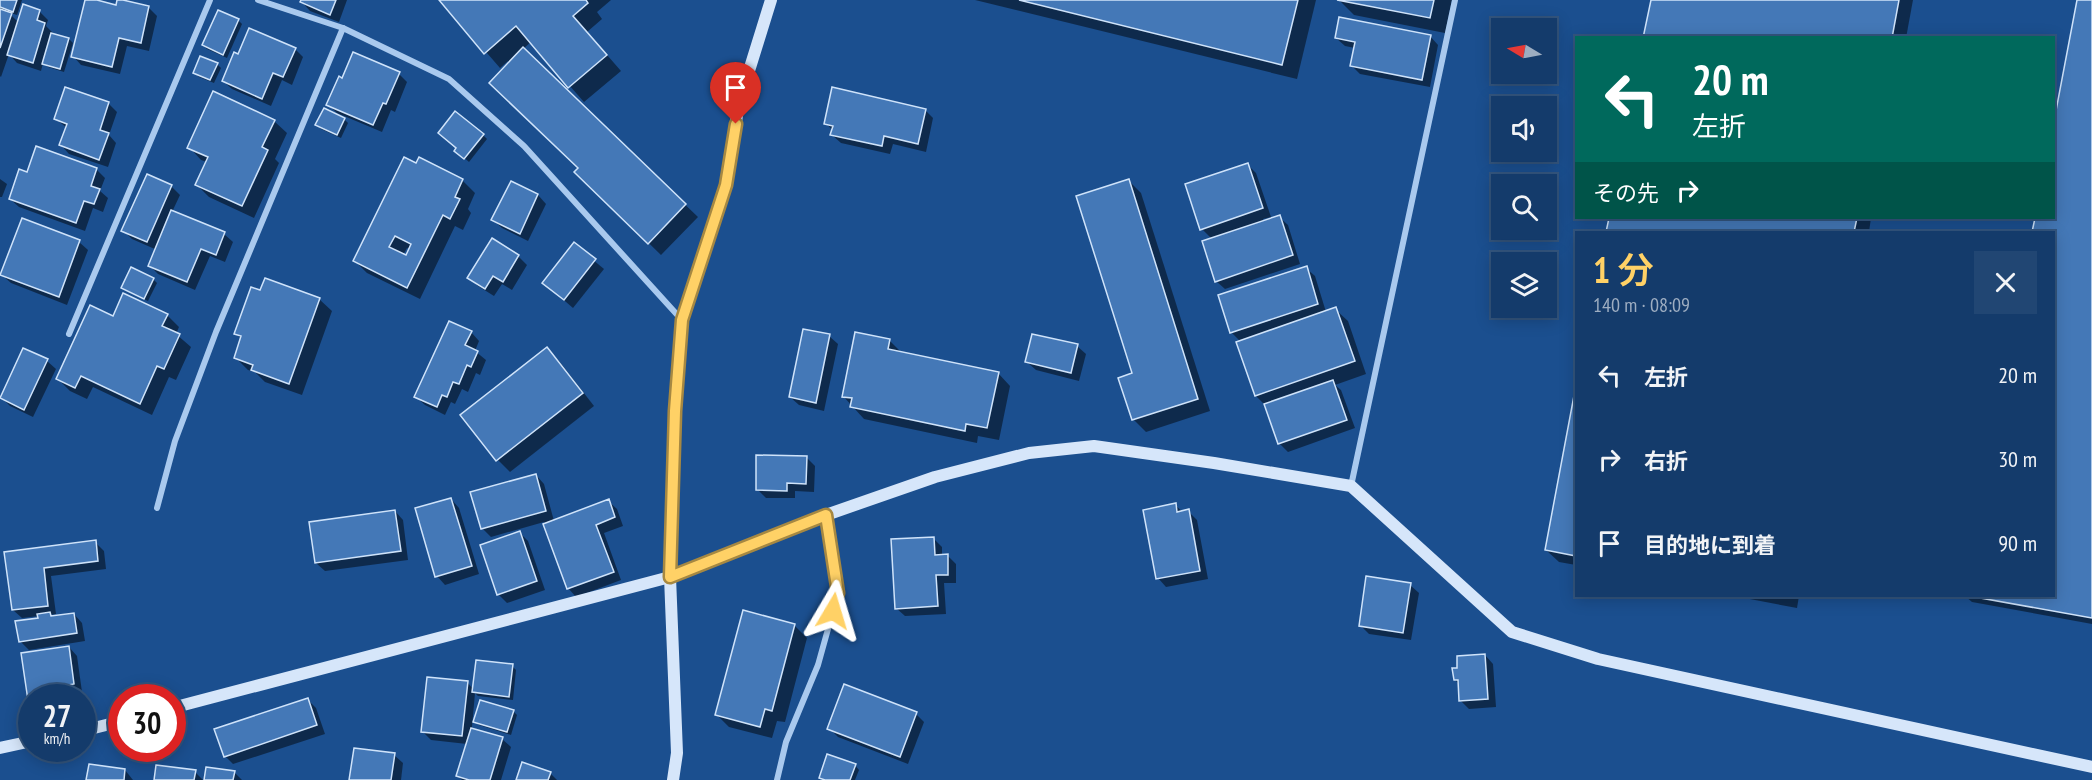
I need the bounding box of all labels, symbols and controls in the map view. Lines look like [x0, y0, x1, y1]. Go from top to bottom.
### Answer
north arrow [1491, 18, 1557, 84]
map controls [1491, 18, 1557, 318]
text: 20 m [1692, 52, 1769, 107]
icon: left [1593, 60, 1671, 138]
pin [710, 62, 761, 124]
icon: arrive [719, 71, 752, 104]
button: sound [1491, 96, 1557, 162]
text: 左折 [1692, 109, 1746, 143]
button: search [1491, 174, 1557, 240]
icon: right [1671, 174, 1704, 207]
text: その先 [1593, 179, 1659, 207]
text: 1 分 [1593, 246, 1654, 293]
button: close [1974, 251, 2037, 314]
button: layers [1491, 252, 1557, 318]
text: 140 m · 08:09 [1593, 292, 1690, 318]
icon: left [1593, 359, 1626, 392]
text: 20 m [1998, 361, 2037, 389]
text: 左折 [1644, 363, 1688, 391]
icon: right [1593, 443, 1626, 476]
text: 30 m [1998, 445, 2037, 473]
text: 右折 [1644, 447, 1688, 475]
icon: arrive [1593, 527, 1626, 560]
text: 90 m [1998, 529, 2037, 557]
text: 目的地に到着 [1644, 531, 1776, 559]
position arrow [801, 579, 865, 643]
speed limit sign: 30 [108, 684, 186, 762]
text: 27 [43, 696, 71, 735]
text: km/h [44, 729, 70, 748]

